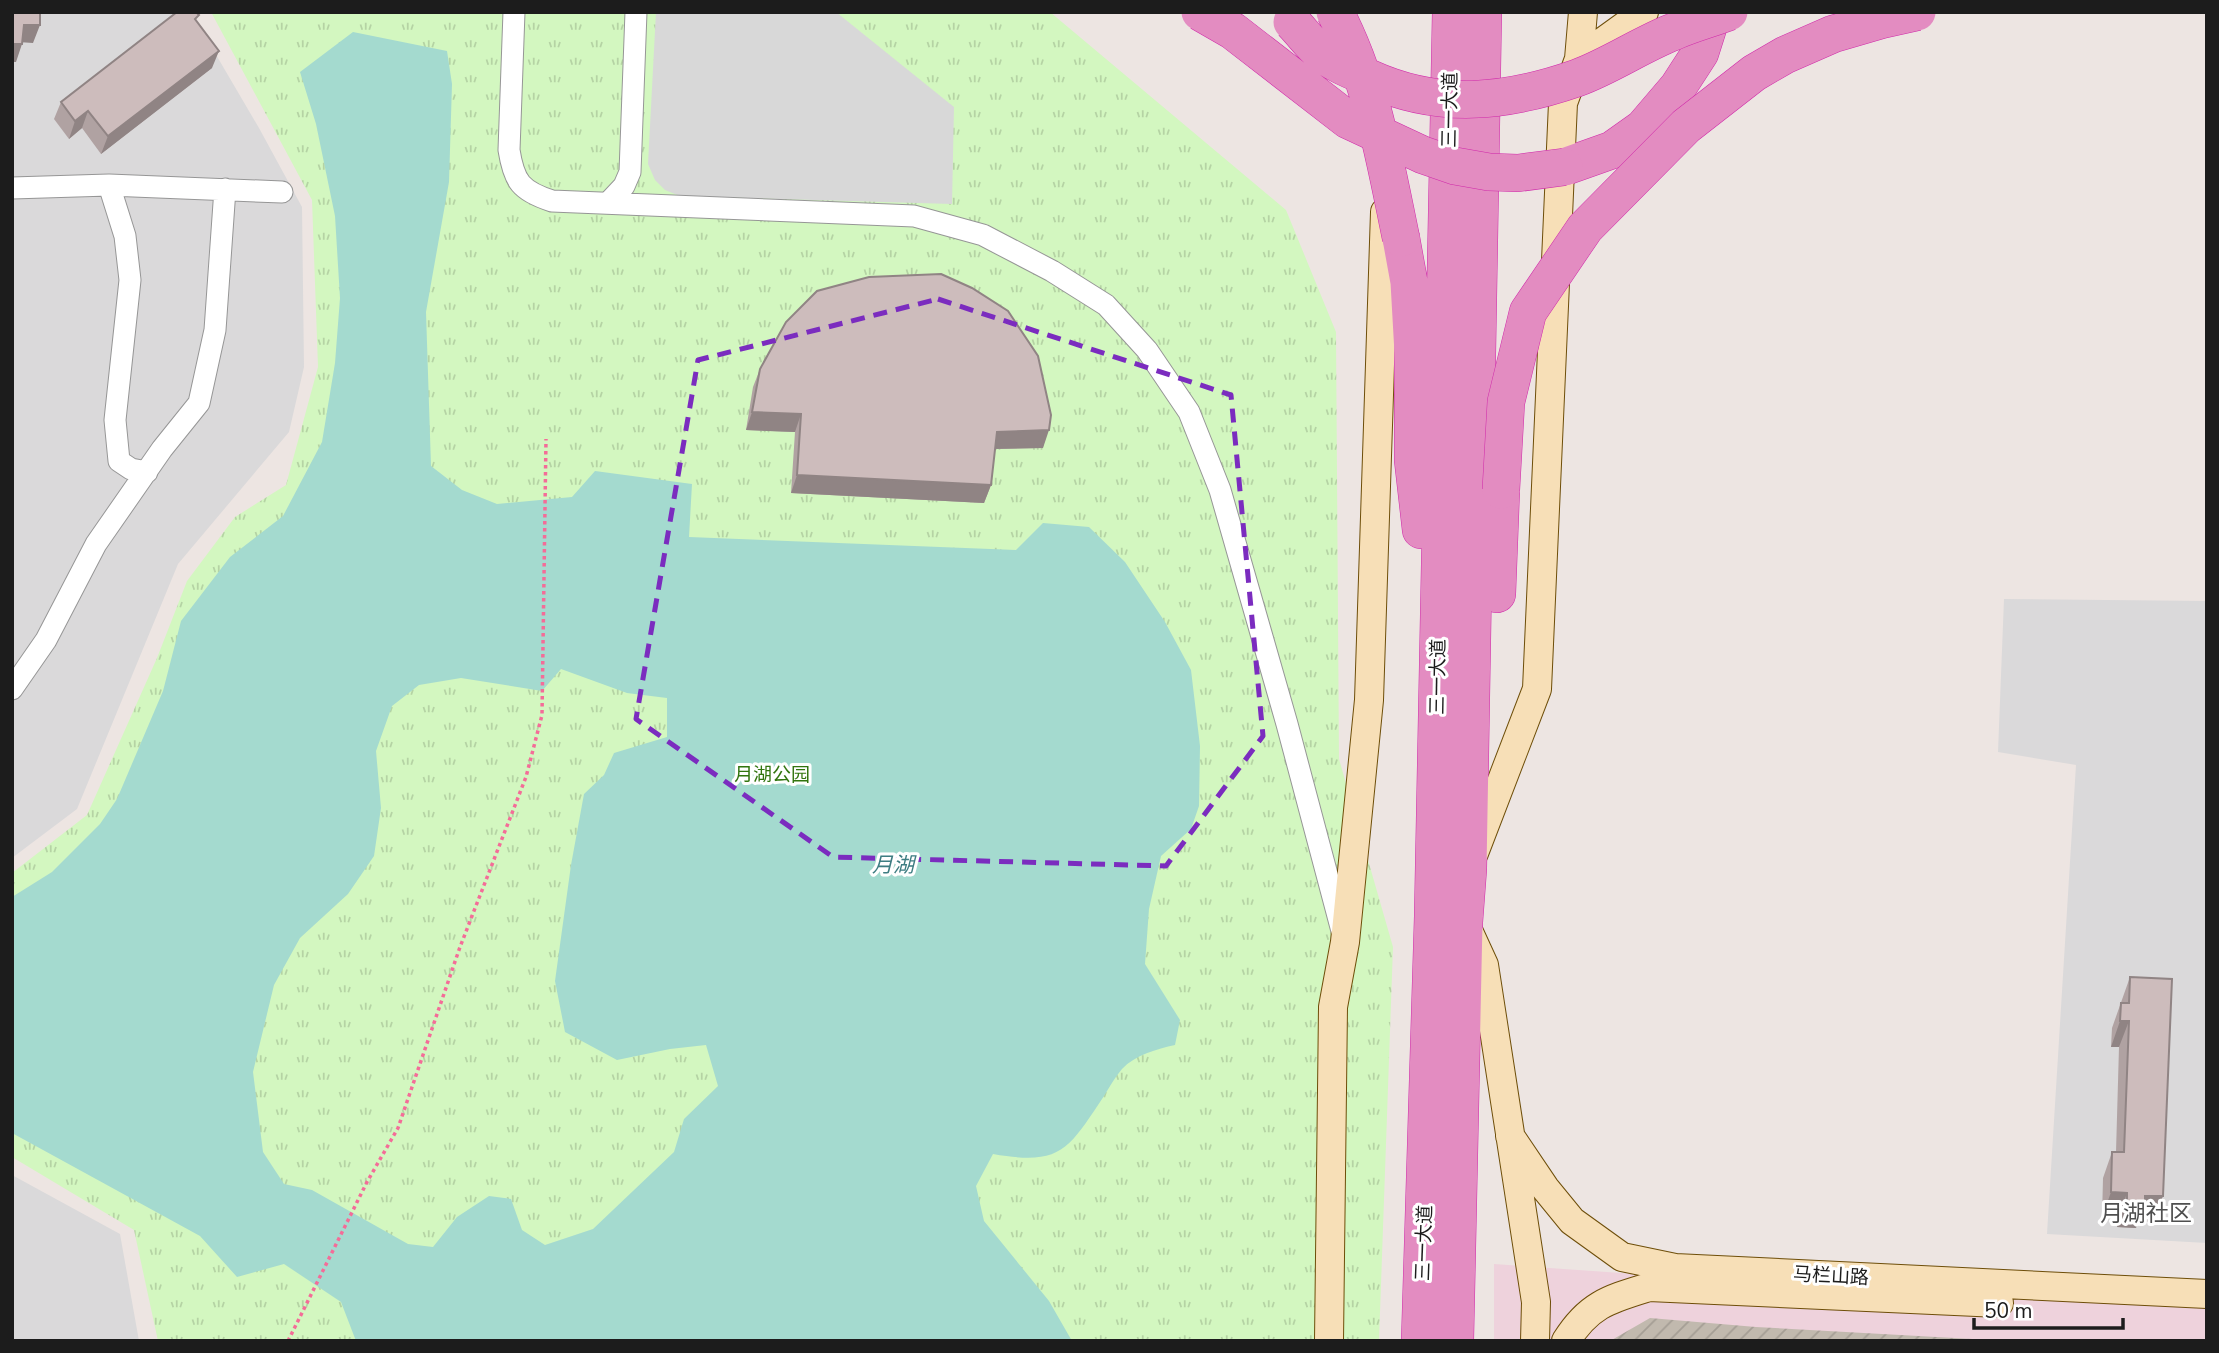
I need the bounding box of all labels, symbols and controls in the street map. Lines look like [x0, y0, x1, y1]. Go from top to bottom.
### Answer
street label: 三一大道 [1436, 72, 1464, 148]
street label: 三一大道 [1424, 639, 1452, 715]
park label: 月湖公园 [734, 762, 810, 788]
water label: 月湖 [872, 851, 917, 879]
district label: 月湖社区 [2100, 1198, 2192, 1229]
street label: 三一大道 [1410, 1205, 1438, 1281]
street label: 马栏山路 [1792, 1261, 1870, 1291]
scale bar [1974, 1286, 2123, 1330]
text: 50 m [1984, 1297, 2033, 1325]

